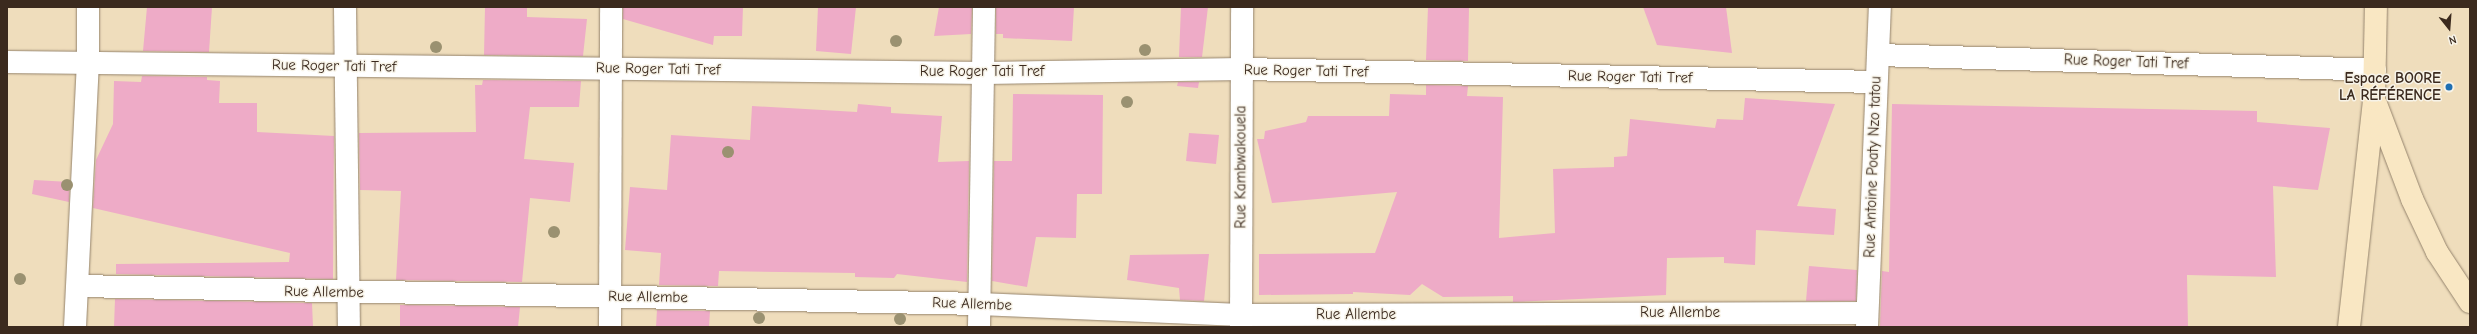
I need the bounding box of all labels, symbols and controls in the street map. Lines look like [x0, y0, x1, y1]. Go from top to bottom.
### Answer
north arrow [2429, 8, 2469, 48]
text: N [2447, 33, 2458, 47]
street label: Rue Roger Tati Tref [2064, 51, 2188, 73]
street label: Rue Roger Tati Tref [272, 56, 396, 76]
street label: Rue Roger Tati Tref [596, 59, 720, 79]
street label: Rue Roger Tati Tref [1244, 61, 1368, 81]
street label: Rue Roger Tati Tref [920, 63, 1044, 81]
street label: Rue Roger Tati Tref [1568, 67, 1692, 87]
place label: Espace BOORE LA RÉFÉRENCE [2339, 69, 2441, 104]
street label: Rue Antoine Poaty Nzo tatou [1861, 76, 1885, 258]
marker: Espace BOORE LA RÉFÉRENCE [2444, 82, 2454, 92]
street label: Rue Kambwakouela [1232, 105, 1250, 229]
street label: Rue Allembe [284, 282, 364, 302]
street label: Rue Allembe [608, 287, 688, 307]
street label: Rue Allembe [932, 294, 1012, 314]
street label: Rue Allembe [1640, 304, 1720, 322]
street label: Rue Allembe [1316, 306, 1396, 324]

